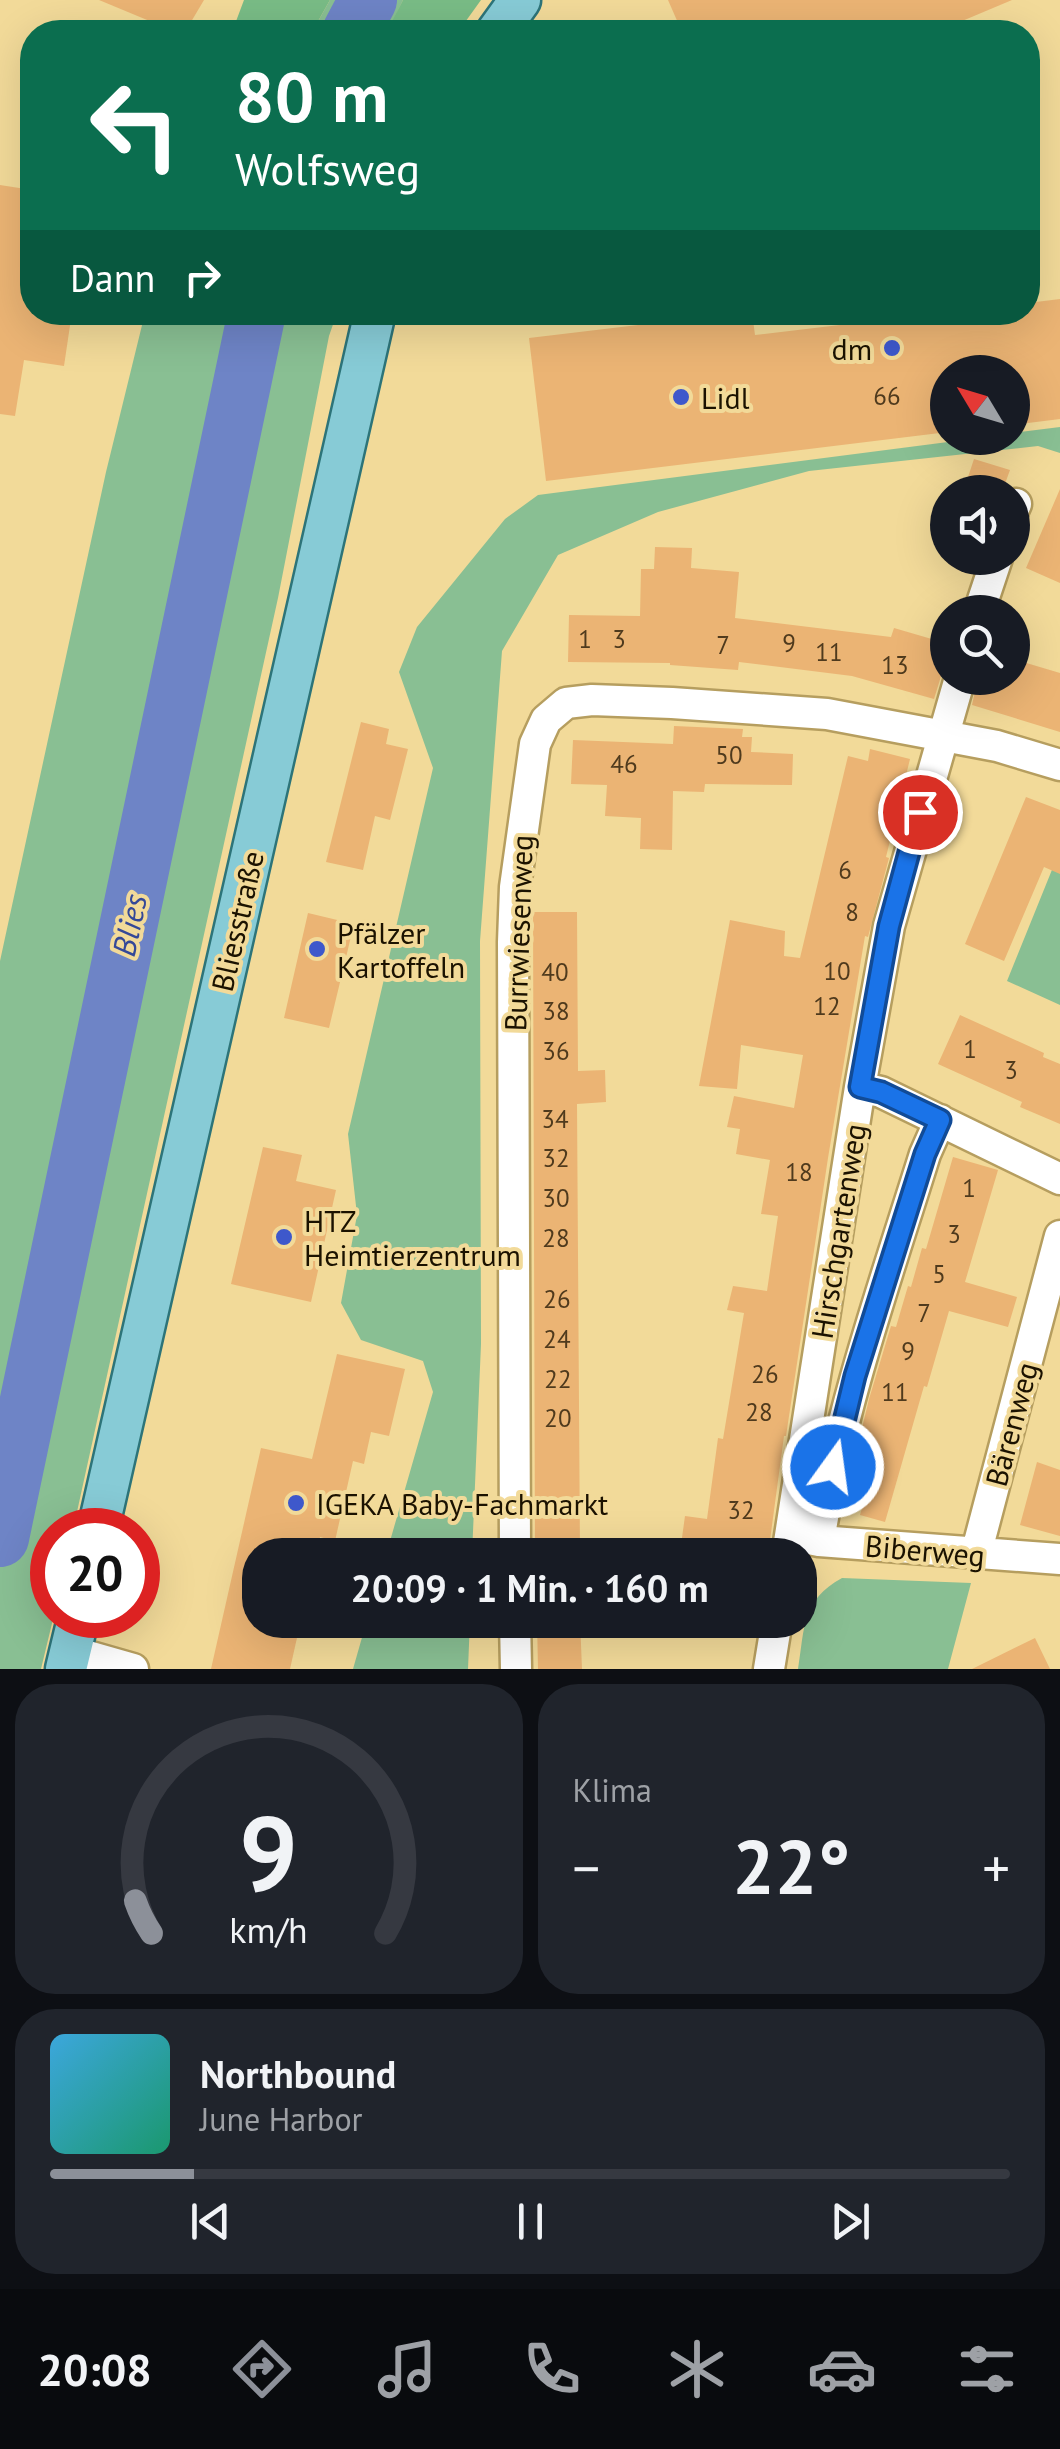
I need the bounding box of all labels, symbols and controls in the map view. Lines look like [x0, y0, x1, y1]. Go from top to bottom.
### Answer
text: 80 m [235, 51, 388, 141]
icon: left [70, 60, 200, 190]
text: Wolfsweg [235, 139, 420, 197]
icon: right [175, 250, 230, 305]
text: Dann [70, 253, 155, 302]
place label: dm [832, 329, 872, 368]
marker: dm [881, 337, 903, 359]
north arrow [930, 355, 1030, 455]
map controls [930, 355, 1030, 695]
place label: Lidl [701, 378, 750, 417]
house number: 66 [873, 380, 901, 412]
marker: Lidl [670, 386, 692, 408]
button: sound [930, 475, 1030, 575]
button: search [930, 595, 1030, 695]
house number: 1 [578, 623, 592, 655]
house number: 3 [612, 623, 626, 655]
house number: 9 [782, 627, 796, 659]
house number: 7 [716, 629, 730, 661]
house number: 11 [815, 636, 843, 668]
house number: 13 [881, 649, 909, 681]
house number: 50 [715, 739, 743, 771]
house number: 46 [610, 748, 638, 780]
pin [878, 770, 963, 855]
icon: arrive [893, 785, 948, 840]
street label: Burrwiesenweg [495, 834, 541, 1032]
street label: Bliesstraße [202, 847, 272, 995]
house number: 6 [838, 854, 852, 886]
water label: Blies [102, 890, 156, 960]
house number: 8 [845, 896, 859, 928]
place label: Pfälzer Kartoffeln [337, 913, 465, 986]
marker: Pfälzer Kartoffeln [306, 938, 328, 960]
house number: 10 [823, 955, 851, 987]
house number: 40 [541, 956, 569, 988]
house number: 12 [813, 990, 841, 1022]
house number: 38 [542, 995, 570, 1027]
house number: 1 [963, 1033, 977, 1065]
house number: 36 [542, 1035, 570, 1067]
house number: 3 [1004, 1054, 1018, 1086]
house number: 34 [541, 1103, 569, 1135]
street label: Hirschgartenweg [802, 1121, 874, 1341]
house number: 32 [542, 1142, 570, 1174]
house number: 18 [785, 1156, 813, 1188]
house number: 1 [962, 1172, 976, 1204]
house number: 30 [542, 1182, 570, 1214]
place label: HTZ Heimtierzentrum [304, 1201, 521, 1274]
house number: 3 [947, 1218, 961, 1250]
house number: 28 [542, 1222, 570, 1254]
marker: HTZ Heimtierzentrum [273, 1226, 295, 1248]
house number: 5 [932, 1258, 946, 1290]
house number: 26 [543, 1283, 571, 1315]
house number: 7 [917, 1297, 931, 1329]
house number: 24 [543, 1323, 571, 1355]
house number: 9 [901, 1335, 915, 1367]
house number: 26 [751, 1358, 779, 1390]
street label: Bärenweg [976, 1358, 1046, 1490]
house number: 22 [544, 1363, 572, 1395]
house number: 11 [881, 1376, 909, 1408]
house number: 28 [745, 1396, 773, 1428]
house number: 20 [544, 1402, 572, 1434]
position arrow [781, 1415, 885, 1519]
place label: IGEKA Baby-Fachmarkt [316, 1484, 608, 1523]
marker: IGEKA Baby-Fachmarkt [285, 1492, 307, 1514]
house number: 32 [727, 1494, 755, 1526]
speed limit sign: 20 [30, 1508, 160, 1638]
street label: Biberweg [864, 1525, 986, 1575]
text: 20:09 · 1 Min. · 160 m [350, 1563, 709, 1612]
text: Klima [573, 1769, 652, 1811]
text: 9 [239, 1785, 298, 1920]
text: 22° [732, 1818, 850, 1915]
text: − [573, 1832, 600, 1903]
text: + [982, 1832, 1010, 1903]
text: km/h [230, 1907, 308, 1953]
text: Northbound [200, 2049, 396, 2098]
text: June Harbor [200, 2098, 362, 2140]
icon: previous [183, 2194, 238, 2249]
icon: pause [503, 2194, 558, 2249]
icon: next [823, 2194, 878, 2249]
icon: directions [227, 2334, 297, 2404]
icon: music [372, 2334, 442, 2404]
icon: phone [517, 2334, 587, 2404]
icon: climate [662, 2334, 732, 2404]
icon: car [807, 2334, 877, 2404]
icon: filters [952, 2334, 1022, 2404]
text: 20:08 [38, 2340, 152, 2398]

